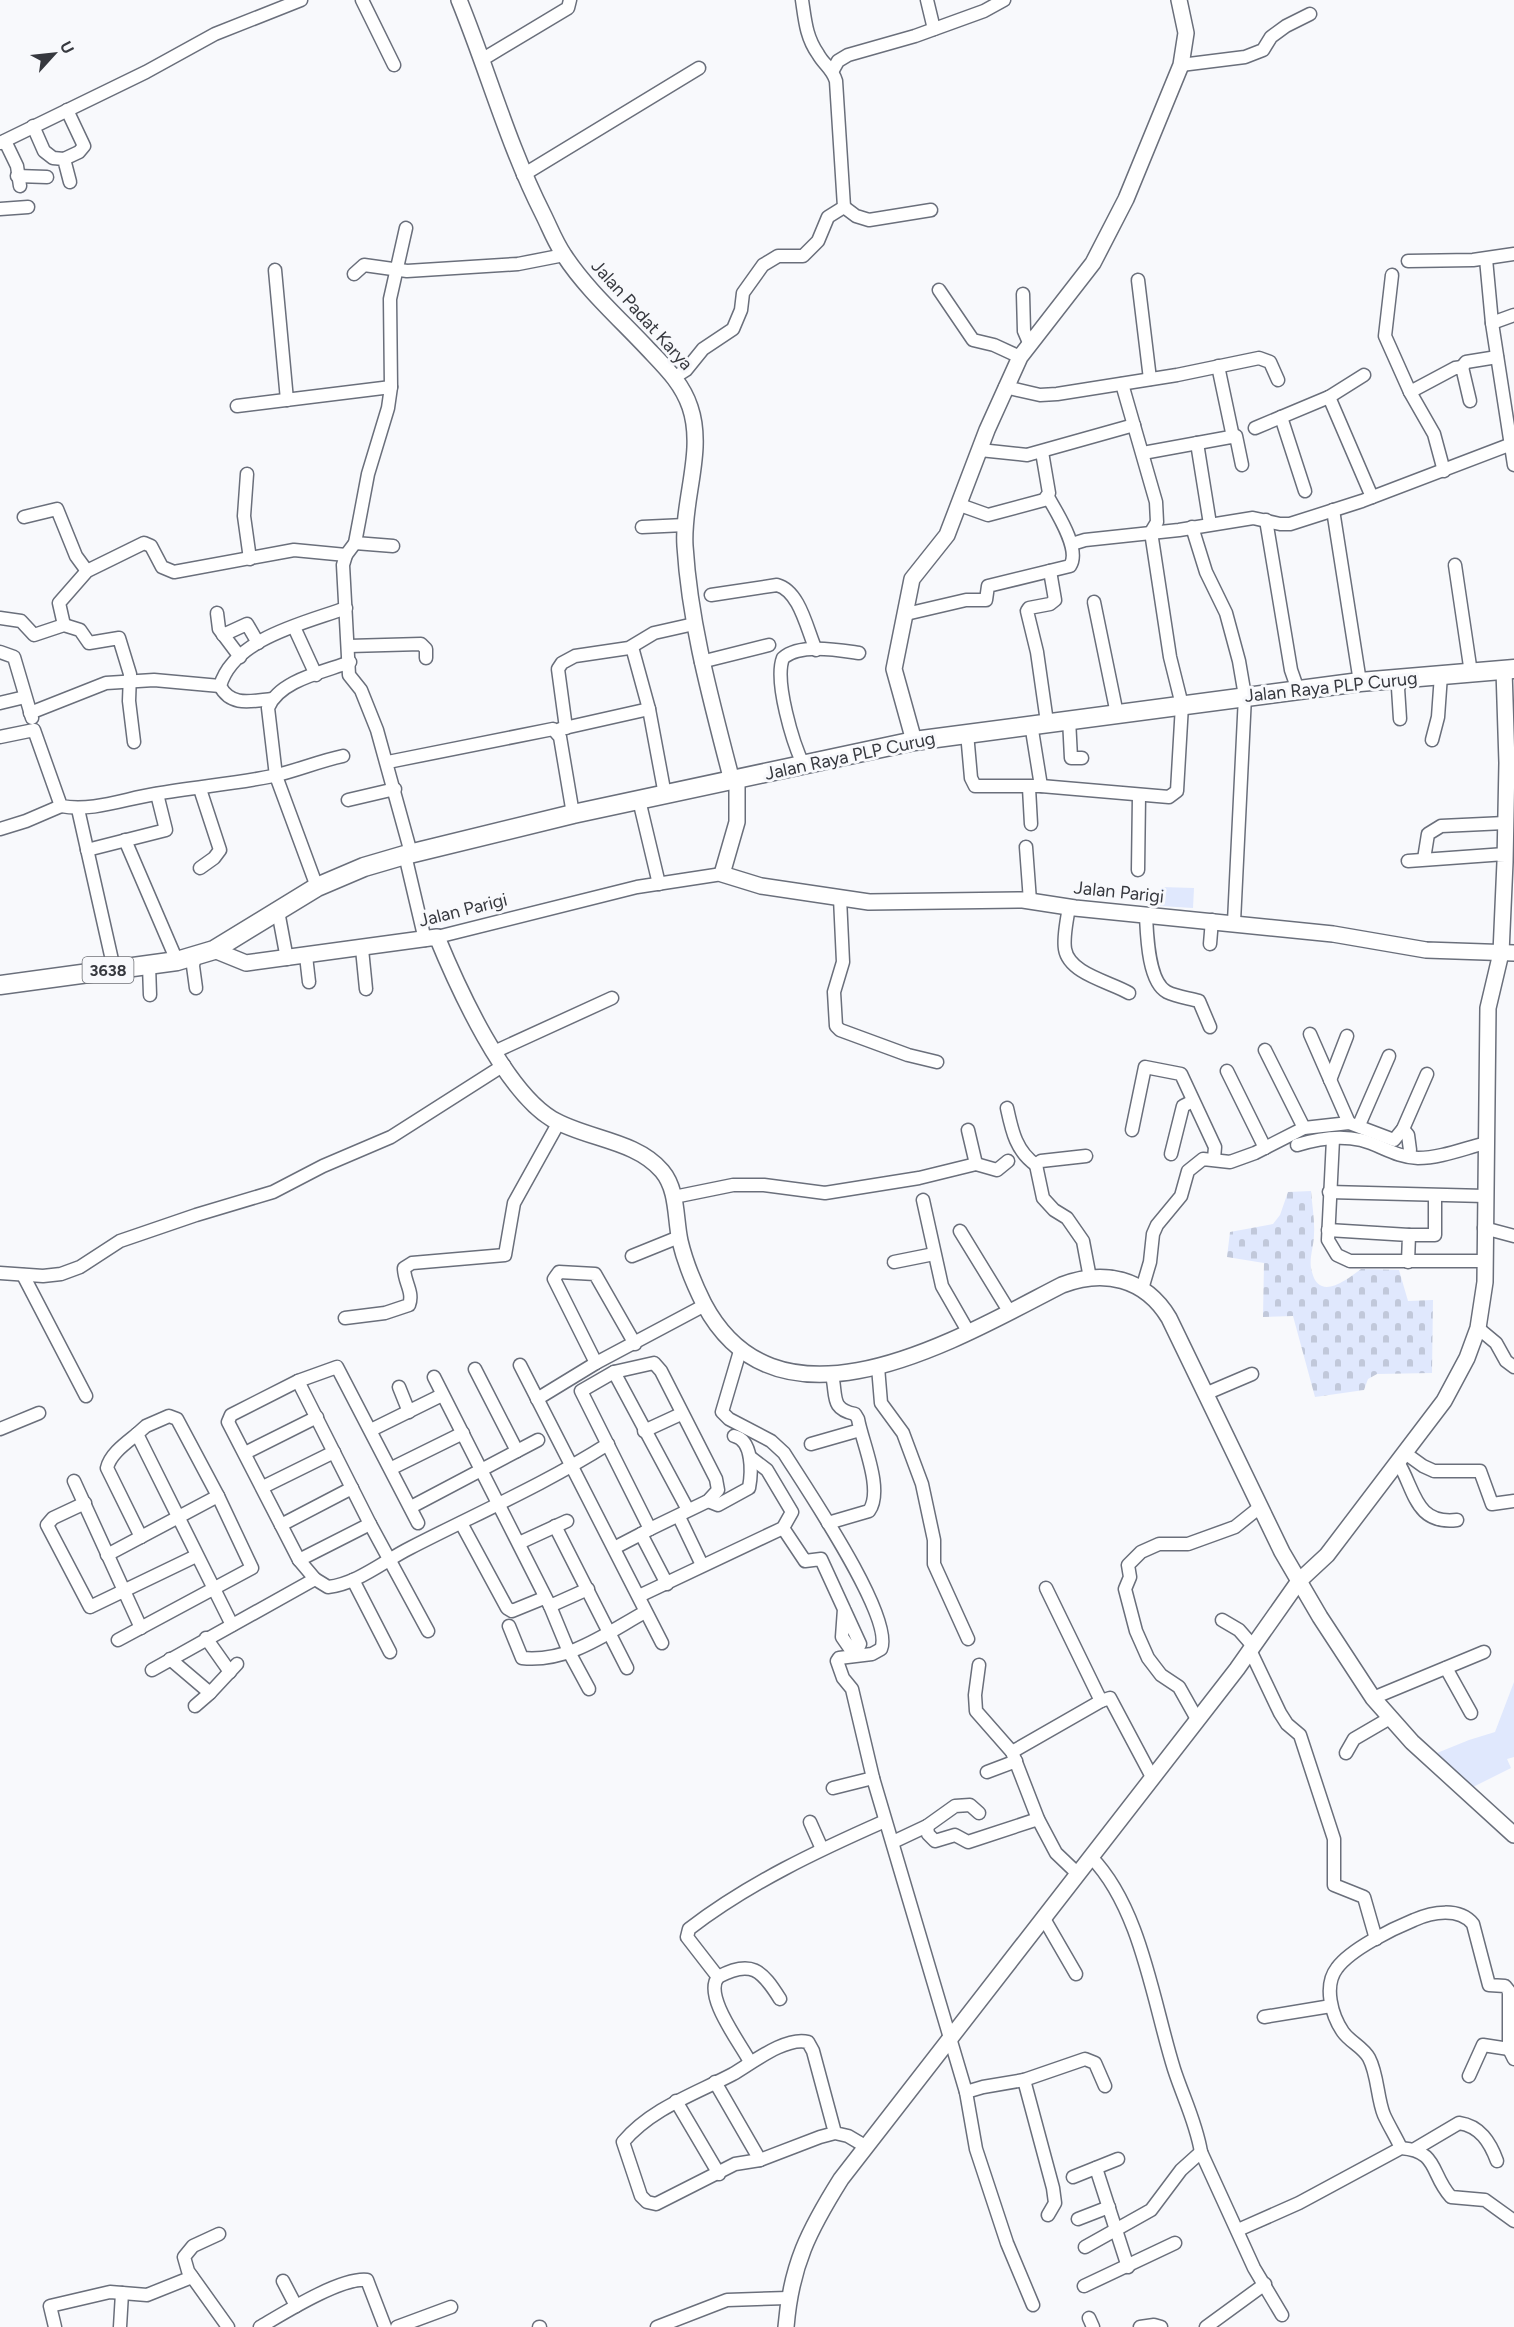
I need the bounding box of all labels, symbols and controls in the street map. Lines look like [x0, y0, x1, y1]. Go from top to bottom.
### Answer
north arrow [24, 24, 84, 84]
text: U [56, 38, 78, 57]
street label: Jalan Padat Karya [587, 255, 697, 375]
street label: Jalan Raya PLP Curug [1243, 667, 1419, 707]
street label: Jalan Raya PLP Curug [763, 727, 937, 785]
street label: Jalan Parigi [1073, 876, 1165, 908]
street label: Jalan Parigi [416, 888, 510, 932]
road number: 3638 [82, 957, 134, 983]

